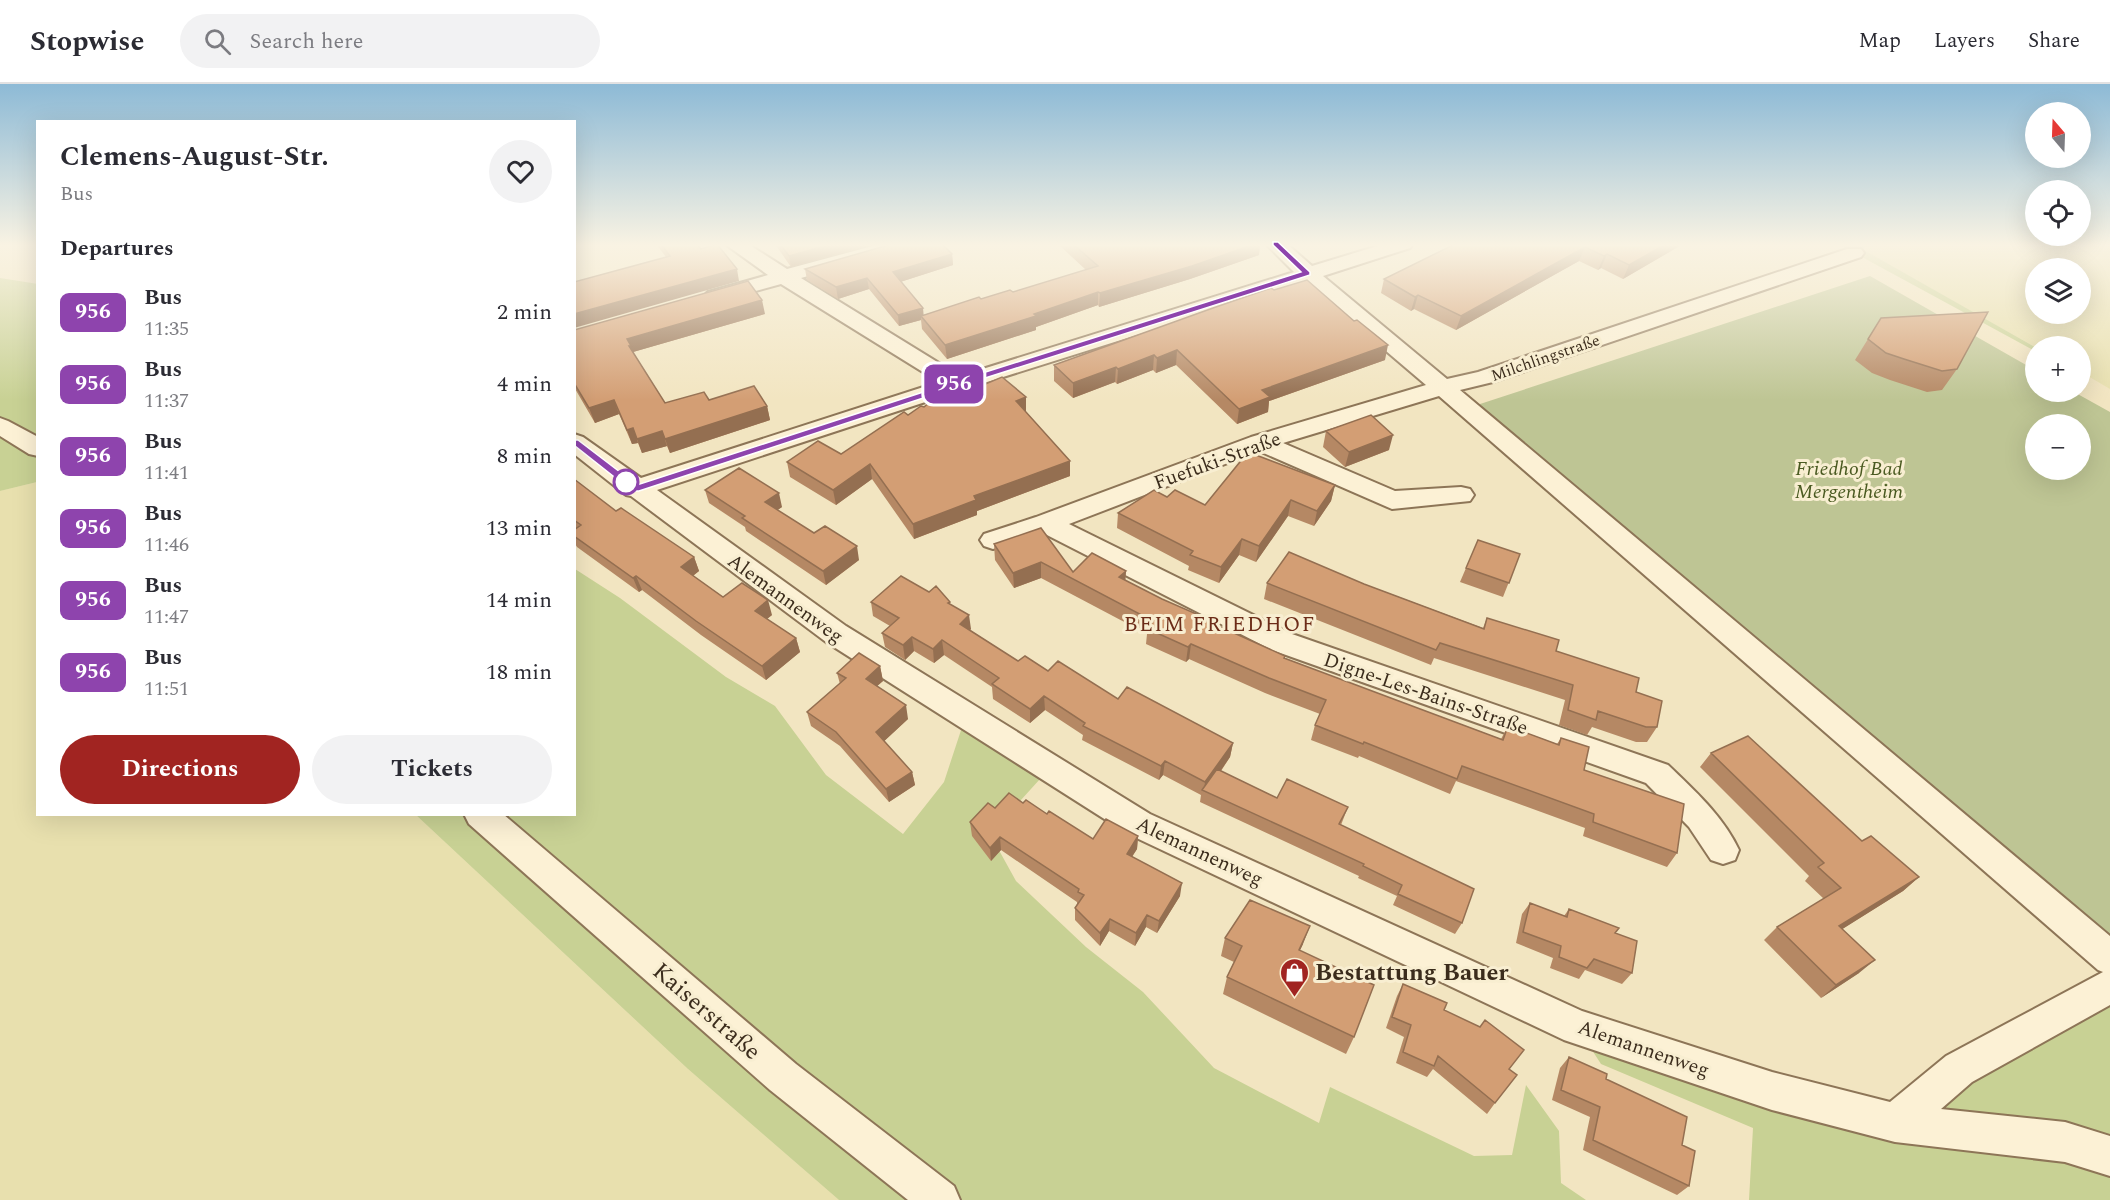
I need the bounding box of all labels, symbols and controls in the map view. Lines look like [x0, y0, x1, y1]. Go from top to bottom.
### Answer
search box [180, 14, 600, 68]
text: Stopwise [30, 20, 144, 63]
icon: search [201, 25, 234, 58]
text: Search here [249, 25, 363, 58]
text: Map [1859, 25, 1901, 57]
text: Layers [1934, 25, 1995, 57]
text: Share [2028, 25, 2080, 57]
north arrow [2025, 102, 2091, 168]
map controls [2025, 102, 2091, 480]
text: Clemens-August-Str. [60, 135, 329, 178]
button: heart [489, 140, 552, 203]
text: Bus [60, 179, 93, 209]
button: locate [2025, 180, 2091, 246]
text: Departures [60, 232, 174, 265]
button: layers [2025, 258, 2091, 324]
text: Bus [144, 281, 182, 314]
text: 956 [75, 296, 111, 328]
text: 2 min [497, 296, 552, 329]
text: 11:35 [144, 314, 189, 344]
street label: Milchlingstraße [1488, 328, 1603, 388]
button: + [2025, 336, 2091, 402]
text: Bus [144, 353, 182, 386]
line badge: 956 [920, 364, 988, 404]
text: 956 [75, 368, 111, 400]
text: 4 min [497, 368, 552, 401]
text: 956 [936, 368, 972, 400]
text: 11:37 [144, 386, 189, 416]
button: − [2025, 414, 2091, 480]
street label: Fuefuki-Straße [1150, 424, 1285, 498]
text: Bus [144, 425, 182, 458]
text: 956 [75, 440, 111, 472]
text: 8 min [497, 440, 552, 473]
park label: Friedhof Bad Mergentheim [1795, 454, 1904, 507]
text: 11:41 [144, 458, 189, 488]
unlabelled marker [613, 469, 639, 495]
text: Bus [144, 497, 182, 530]
text: 956 [75, 512, 111, 544]
text: 13 min [486, 512, 552, 545]
text: 11:46 [144, 530, 189, 560]
street label: Alemannenweg [721, 546, 850, 651]
text: Bus [144, 569, 182, 602]
text: 956 [75, 584, 111, 616]
text: 14 min [486, 584, 552, 617]
text: 11:47 [144, 602, 189, 632]
district label: BEIM FRIEDHOF [1124, 609, 1316, 641]
text: Bus [144, 641, 182, 674]
street label: Digne-Les-Bains-Straße [1319, 645, 1532, 743]
text: 956 [75, 656, 111, 688]
text: 18 min [486, 656, 552, 689]
text: 11:51 [144, 674, 189, 704]
button: Directions [60, 735, 300, 804]
button: Tickets [312, 735, 552, 804]
street label: Alemannenweg [1131, 809, 1268, 895]
street label: Kaiserstraße [644, 954, 769, 1069]
place label: Bestattung Bauer [1315, 955, 1509, 991]
shop icon: Bestattung Bauer [1278, 956, 1310, 998]
street label: Alemannenweg [1574, 1012, 1713, 1085]

